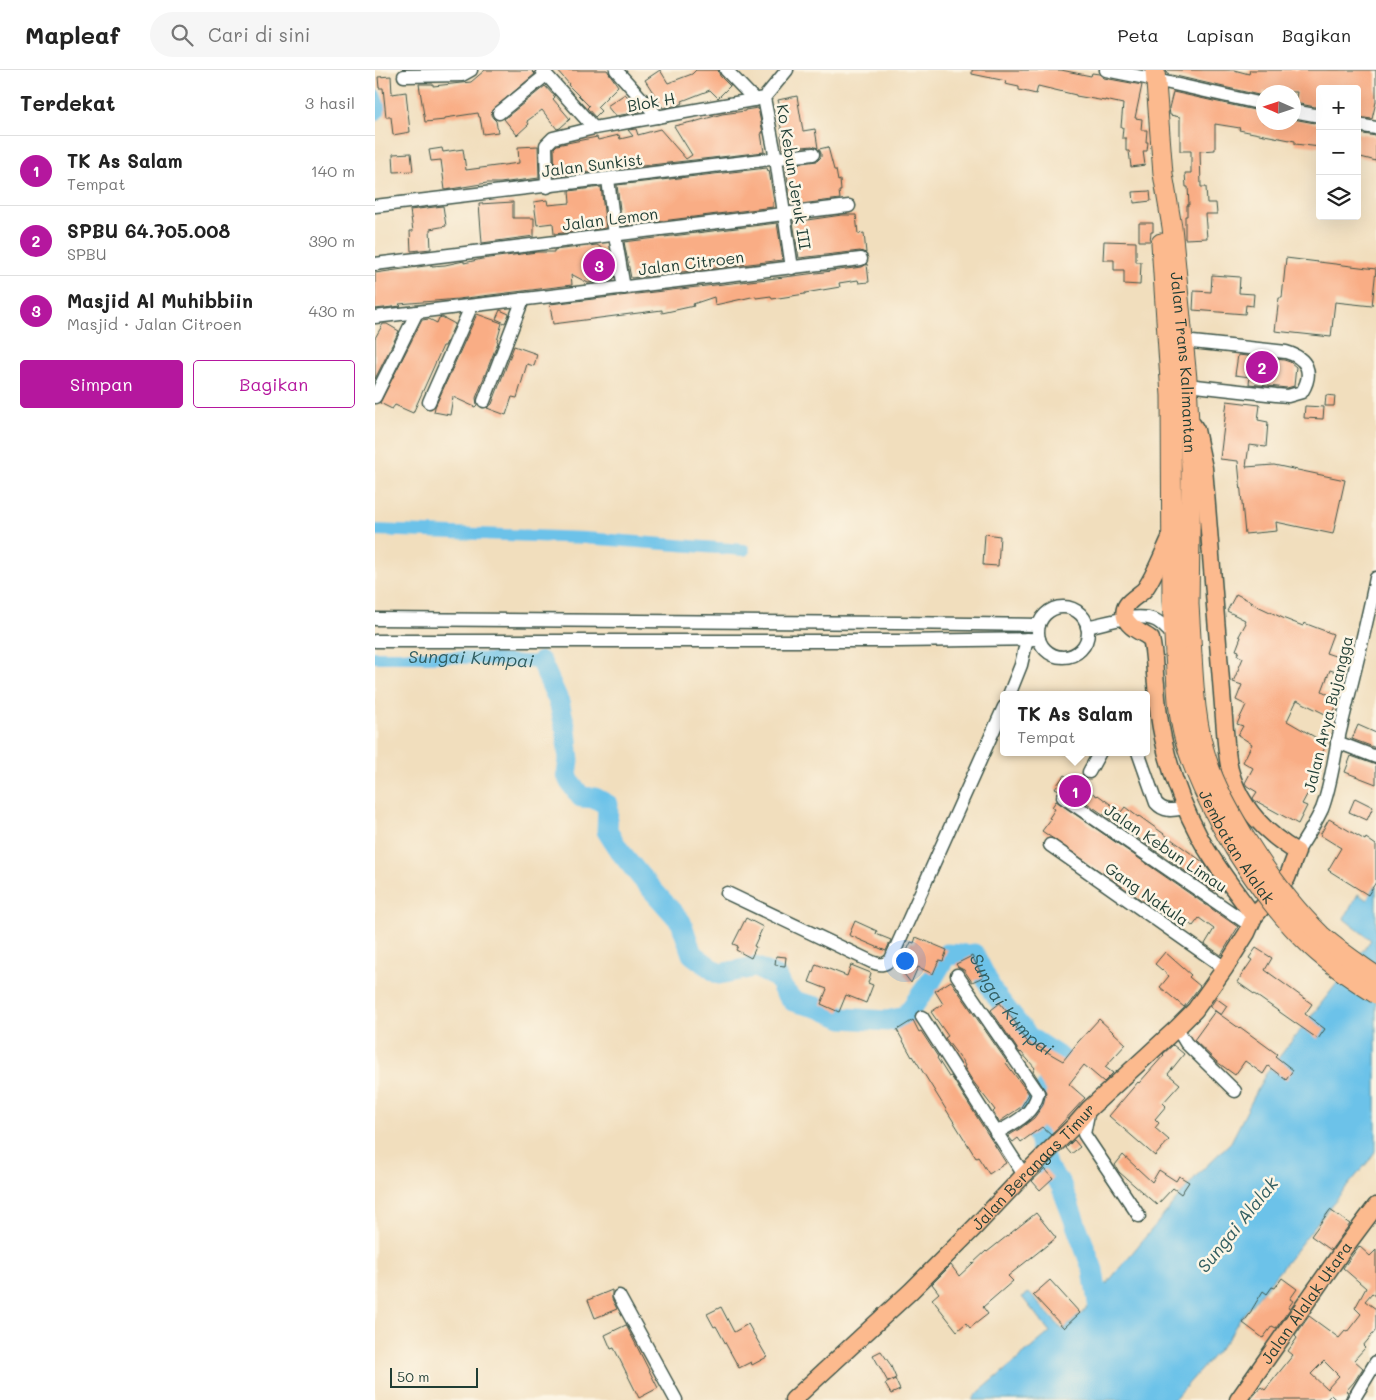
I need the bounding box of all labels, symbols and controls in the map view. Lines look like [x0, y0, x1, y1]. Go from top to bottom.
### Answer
search box [150, 12, 500, 57]
text: Mapleaf [25, 19, 120, 50]
icon: search [168, 21, 196, 49]
text: Cari di sini [208, 22, 310, 47]
text: Peta [1117, 23, 1159, 47]
text: Lapisan [1187, 23, 1254, 47]
text: Bagikan [1282, 23, 1351, 47]
north arrow [1256, 85, 1301, 130]
map controls [1316, 85, 1361, 220]
button: + [1316, 85, 1361, 130]
street label: Blok H [625, 87, 677, 116]
text: Terdekat [20, 89, 115, 116]
text: 3 hasil [305, 92, 355, 113]
street label: Ko Kebun Jeruk III [773, 103, 816, 251]
button: − [1316, 130, 1361, 175]
text: TK As Salam [67, 148, 183, 173]
street label: Jalan Sunkist [540, 148, 644, 181]
text: 1 [32, 160, 40, 181]
text: 140 m [311, 160, 355, 181]
text: Tempat [67, 173, 125, 194]
button: layers [1316, 175, 1361, 220]
street label: Jalan Lemon [561, 202, 659, 235]
text: SPBU 64.705.008 [67, 218, 230, 243]
text: 2 [32, 230, 40, 251]
text: 390 m [308, 230, 355, 251]
text: SPBU [67, 243, 106, 264]
pin: 3 [583, 246, 615, 284]
street label: Jalan Citroen [637, 246, 745, 279]
street label: Jalan Trans Kalimantan [1166, 271, 1201, 453]
text: Masjid Al Muhibbiin [67, 288, 253, 313]
text: 3 [31, 300, 41, 321]
text: 430 m [308, 300, 355, 321]
text: Masjid · Jalan Citroen [67, 313, 242, 334]
pin: 2 [1246, 348, 1278, 386]
button: Simpan [20, 360, 183, 408]
button: Bagikan [193, 360, 355, 408]
street label: Jalan Arya Bujangga [1298, 633, 1357, 794]
water label: Sungai Kumpai [408, 644, 535, 673]
popup [1000, 691, 1150, 756]
text: TK As Salam [1017, 701, 1133, 726]
text: Tempat [1017, 726, 1076, 747]
pin: 1 [1059, 772, 1091, 810]
street label: Jembatan Alalak [1195, 786, 1280, 908]
street label: Jalan Kebun Limau [1101, 799, 1232, 897]
street label: Gang Nakula [1101, 857, 1194, 930]
your location [892, 948, 918, 974]
water label: Sungai Kumpai [965, 949, 1059, 1061]
street label: Jalan Berangas Timur [967, 1098, 1099, 1234]
water label: Sungai Alalak [1191, 1171, 1283, 1277]
street label: Jalan Alalak Utara [1256, 1237, 1356, 1368]
scale bar [390, 1365, 477, 1388]
text: 50 m [397, 1367, 429, 1386]

